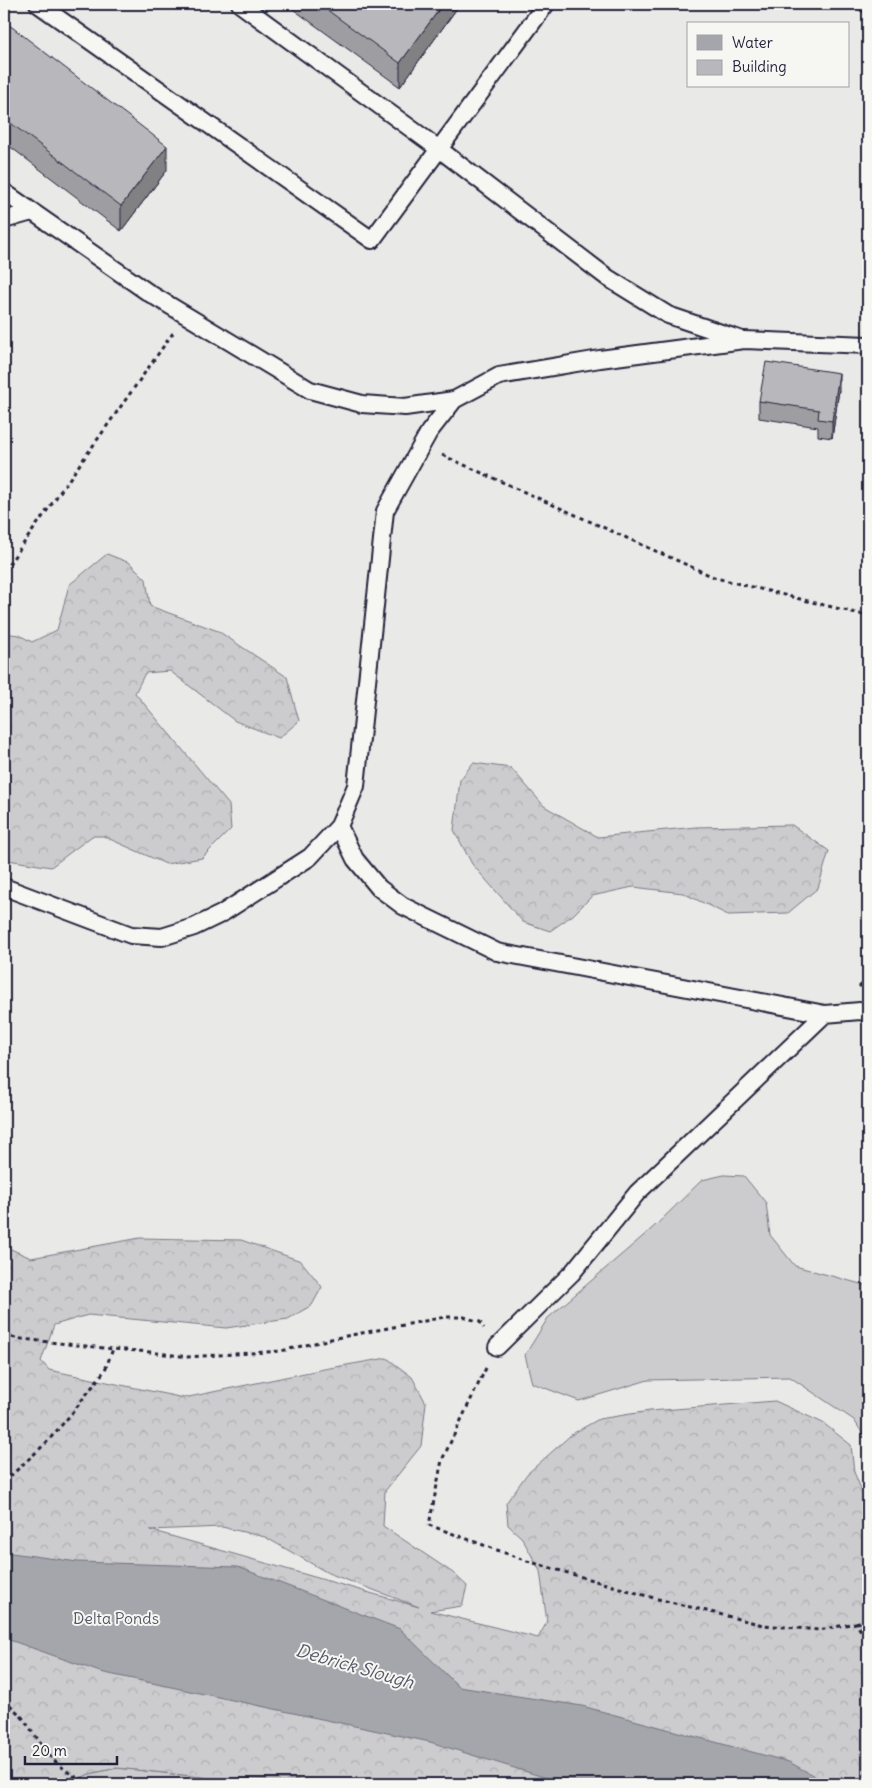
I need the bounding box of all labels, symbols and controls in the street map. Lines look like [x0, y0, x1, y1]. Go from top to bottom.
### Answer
legend [687, 22, 850, 88]
text: Water [732, 33, 773, 52]
text: Building [732, 57, 787, 76]
park label: Delta Ponds [73, 1608, 159, 1628]
water label: Debrick Slough [293, 1638, 417, 1694]
scale bar [25, 1733, 118, 1765]
text: 20 m [32, 1741, 67, 1760]

